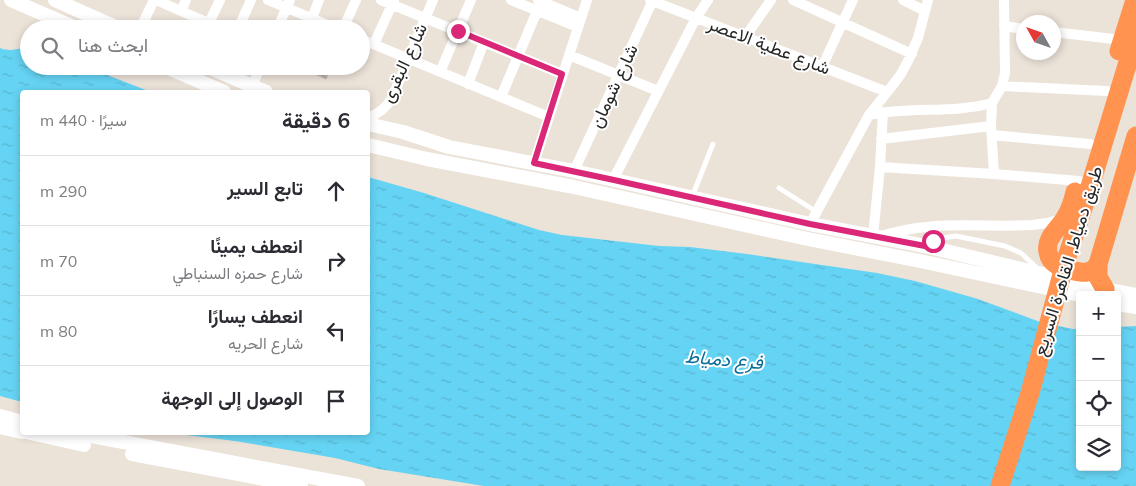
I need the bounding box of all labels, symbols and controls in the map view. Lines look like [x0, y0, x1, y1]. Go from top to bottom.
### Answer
street label: شارع عطية الاعصر [703, 11, 834, 80]
north arrow [1016, 15, 1061, 60]
street label: شارع البقرى [375, 19, 433, 107]
search box [20, 20, 370, 75]
route end [447, 20, 470, 43]
text: ابحث هنا [78, 33, 148, 57]
icon: search [38, 34, 66, 62]
street label: شارع شومان [584, 40, 644, 132]
text: 6 دقيقة [282, 107, 350, 133]
text: سيرًا · 440 m [40, 110, 127, 130]
street label: طريق دمياط, القاهرة السريع [1028, 163, 1108, 359]
text: تابع السير [227, 176, 303, 200]
icon: ahead [322, 177, 350, 205]
text: 290 m [40, 181, 87, 201]
route start [922, 230, 945, 253]
text: انعطف يمينًا [210, 234, 303, 258]
icon: right [322, 247, 350, 275]
text: 70 m [40, 251, 77, 271]
text: شارع حمزه السنباطي [172, 263, 303, 283]
map controls [1076, 291, 1121, 471]
button: + [1076, 291, 1121, 336]
text: انعطف يسارًا [208, 304, 303, 328]
icon: left [322, 317, 350, 345]
text: 80 m [40, 321, 77, 341]
text: شارع الحريه [228, 333, 303, 353]
button: − [1076, 336, 1121, 381]
water label: فرع دمياط [684, 344, 765, 376]
button: locate [1076, 381, 1121, 426]
text: الوصول إلى الوجهة [161, 386, 303, 410]
icon: arrive [322, 387, 350, 415]
button: layers [1076, 426, 1121, 471]

